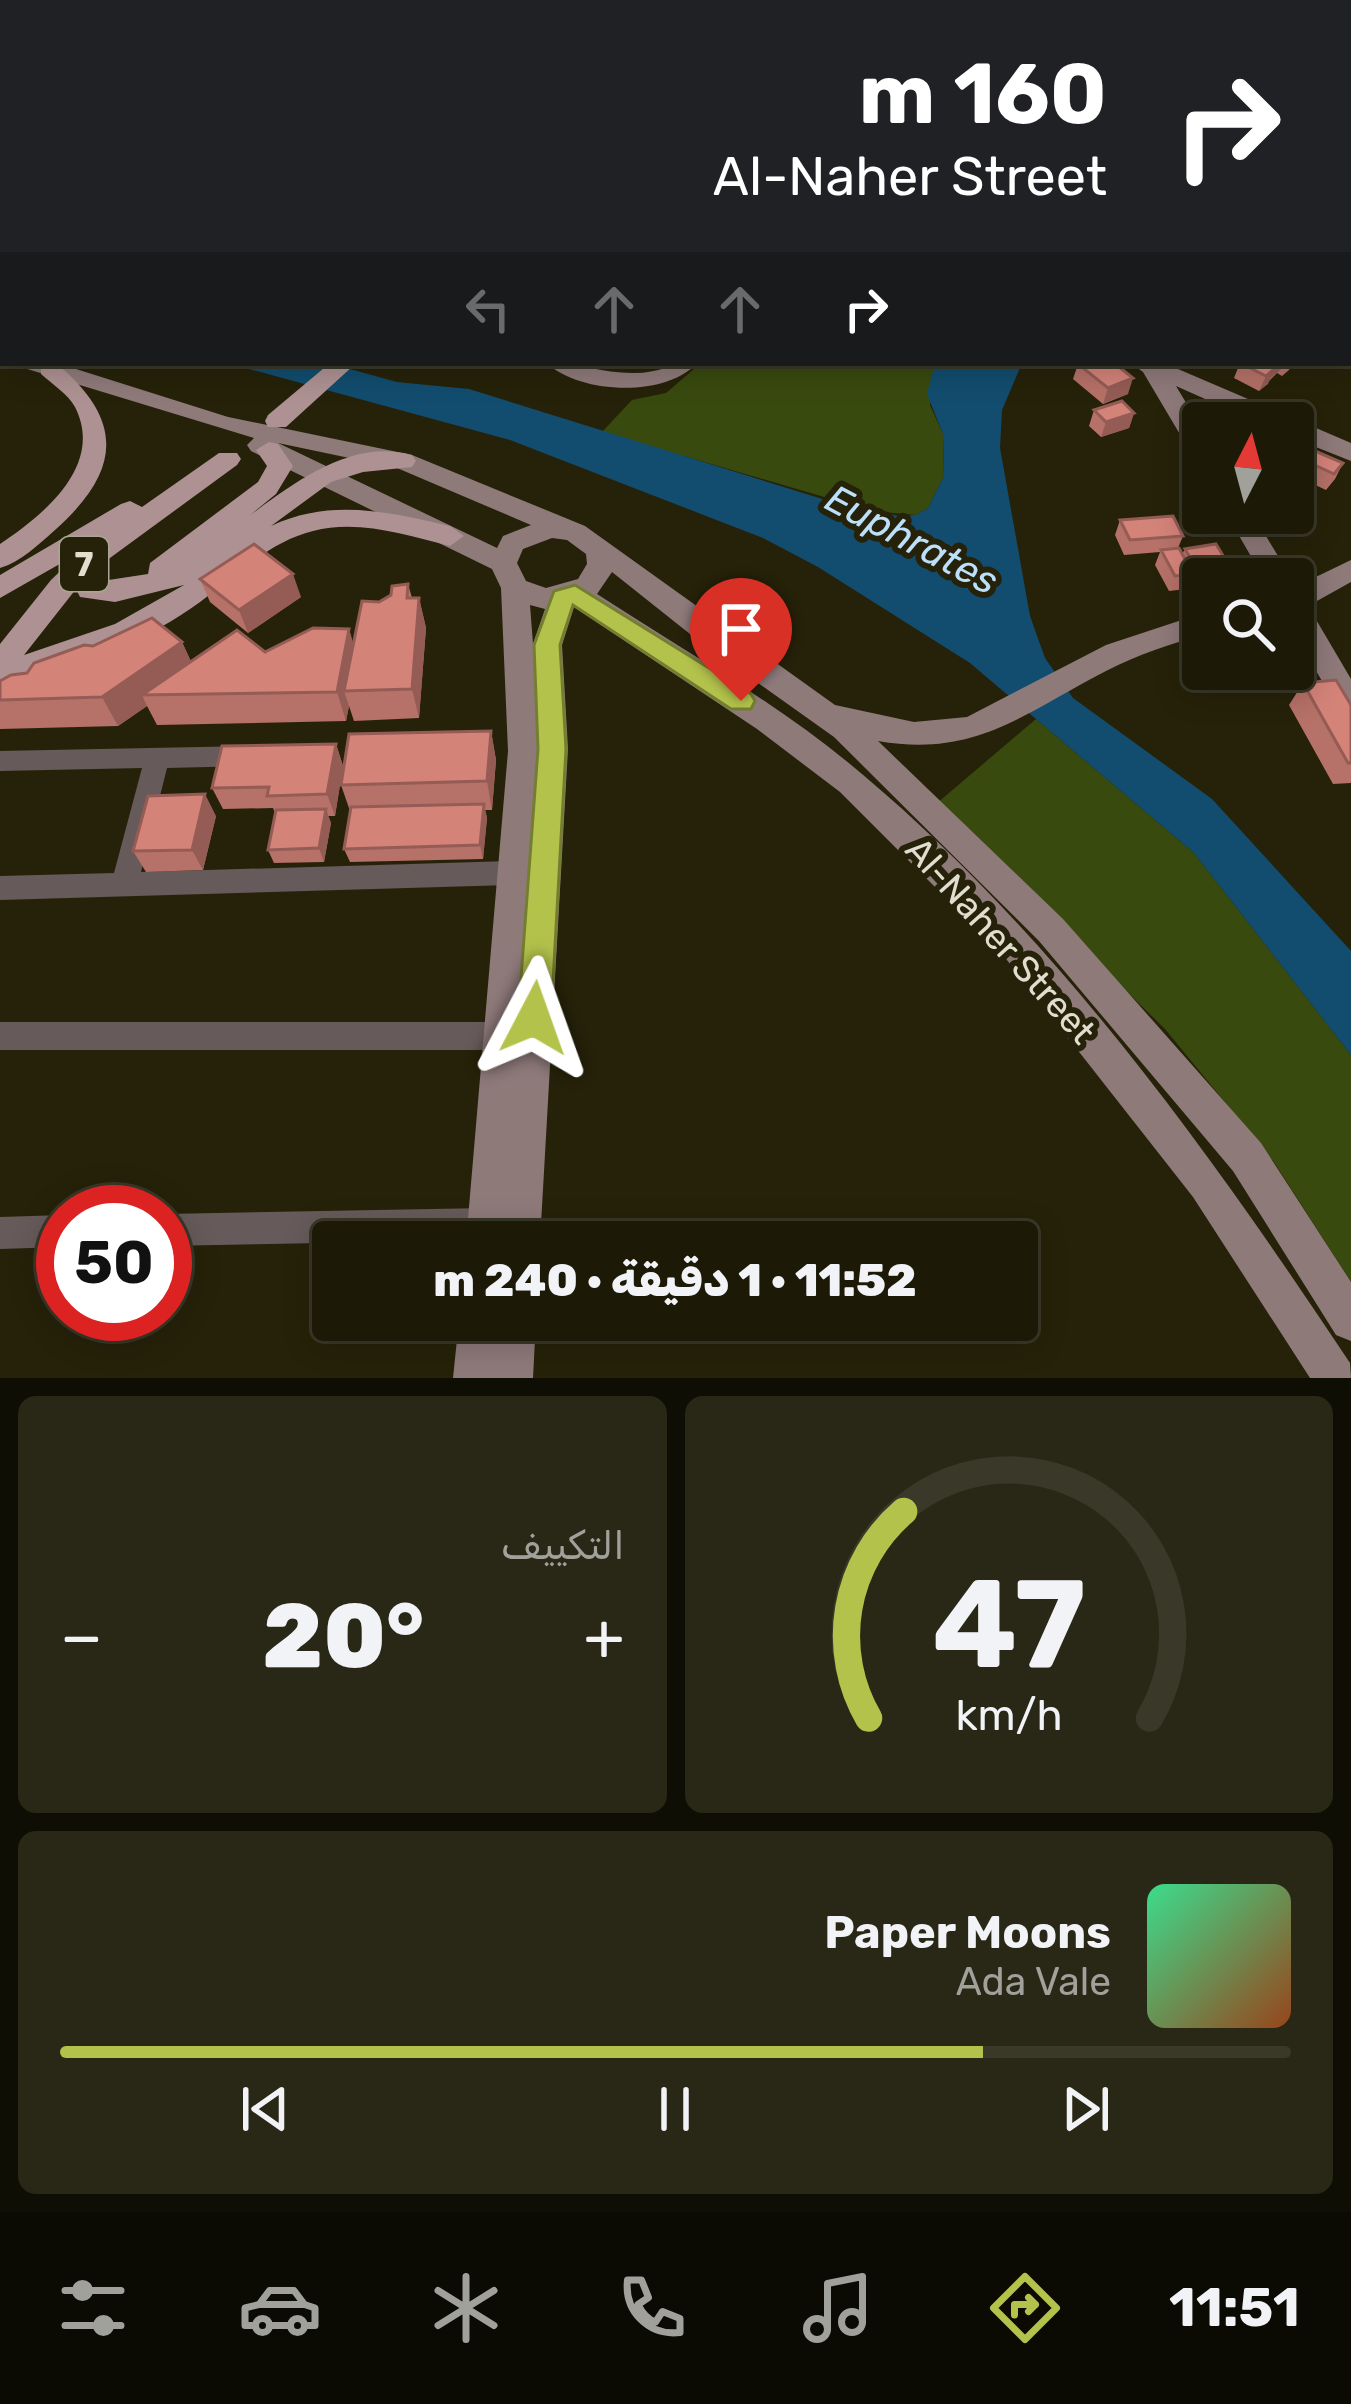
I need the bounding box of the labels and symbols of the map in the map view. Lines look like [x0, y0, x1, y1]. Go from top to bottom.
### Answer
north arrow [1182, 402, 1314, 534]
water label: Euphrates [818, 475, 1005, 604]
road number: 7 [60, 537, 108, 591]
pin [690, 578, 792, 701]
street label: Al-Naher Street [897, 828, 1105, 1052]
position arrow [471, 955, 597, 1081]
speed limit sign: 50 [36, 1185, 192, 1341]

